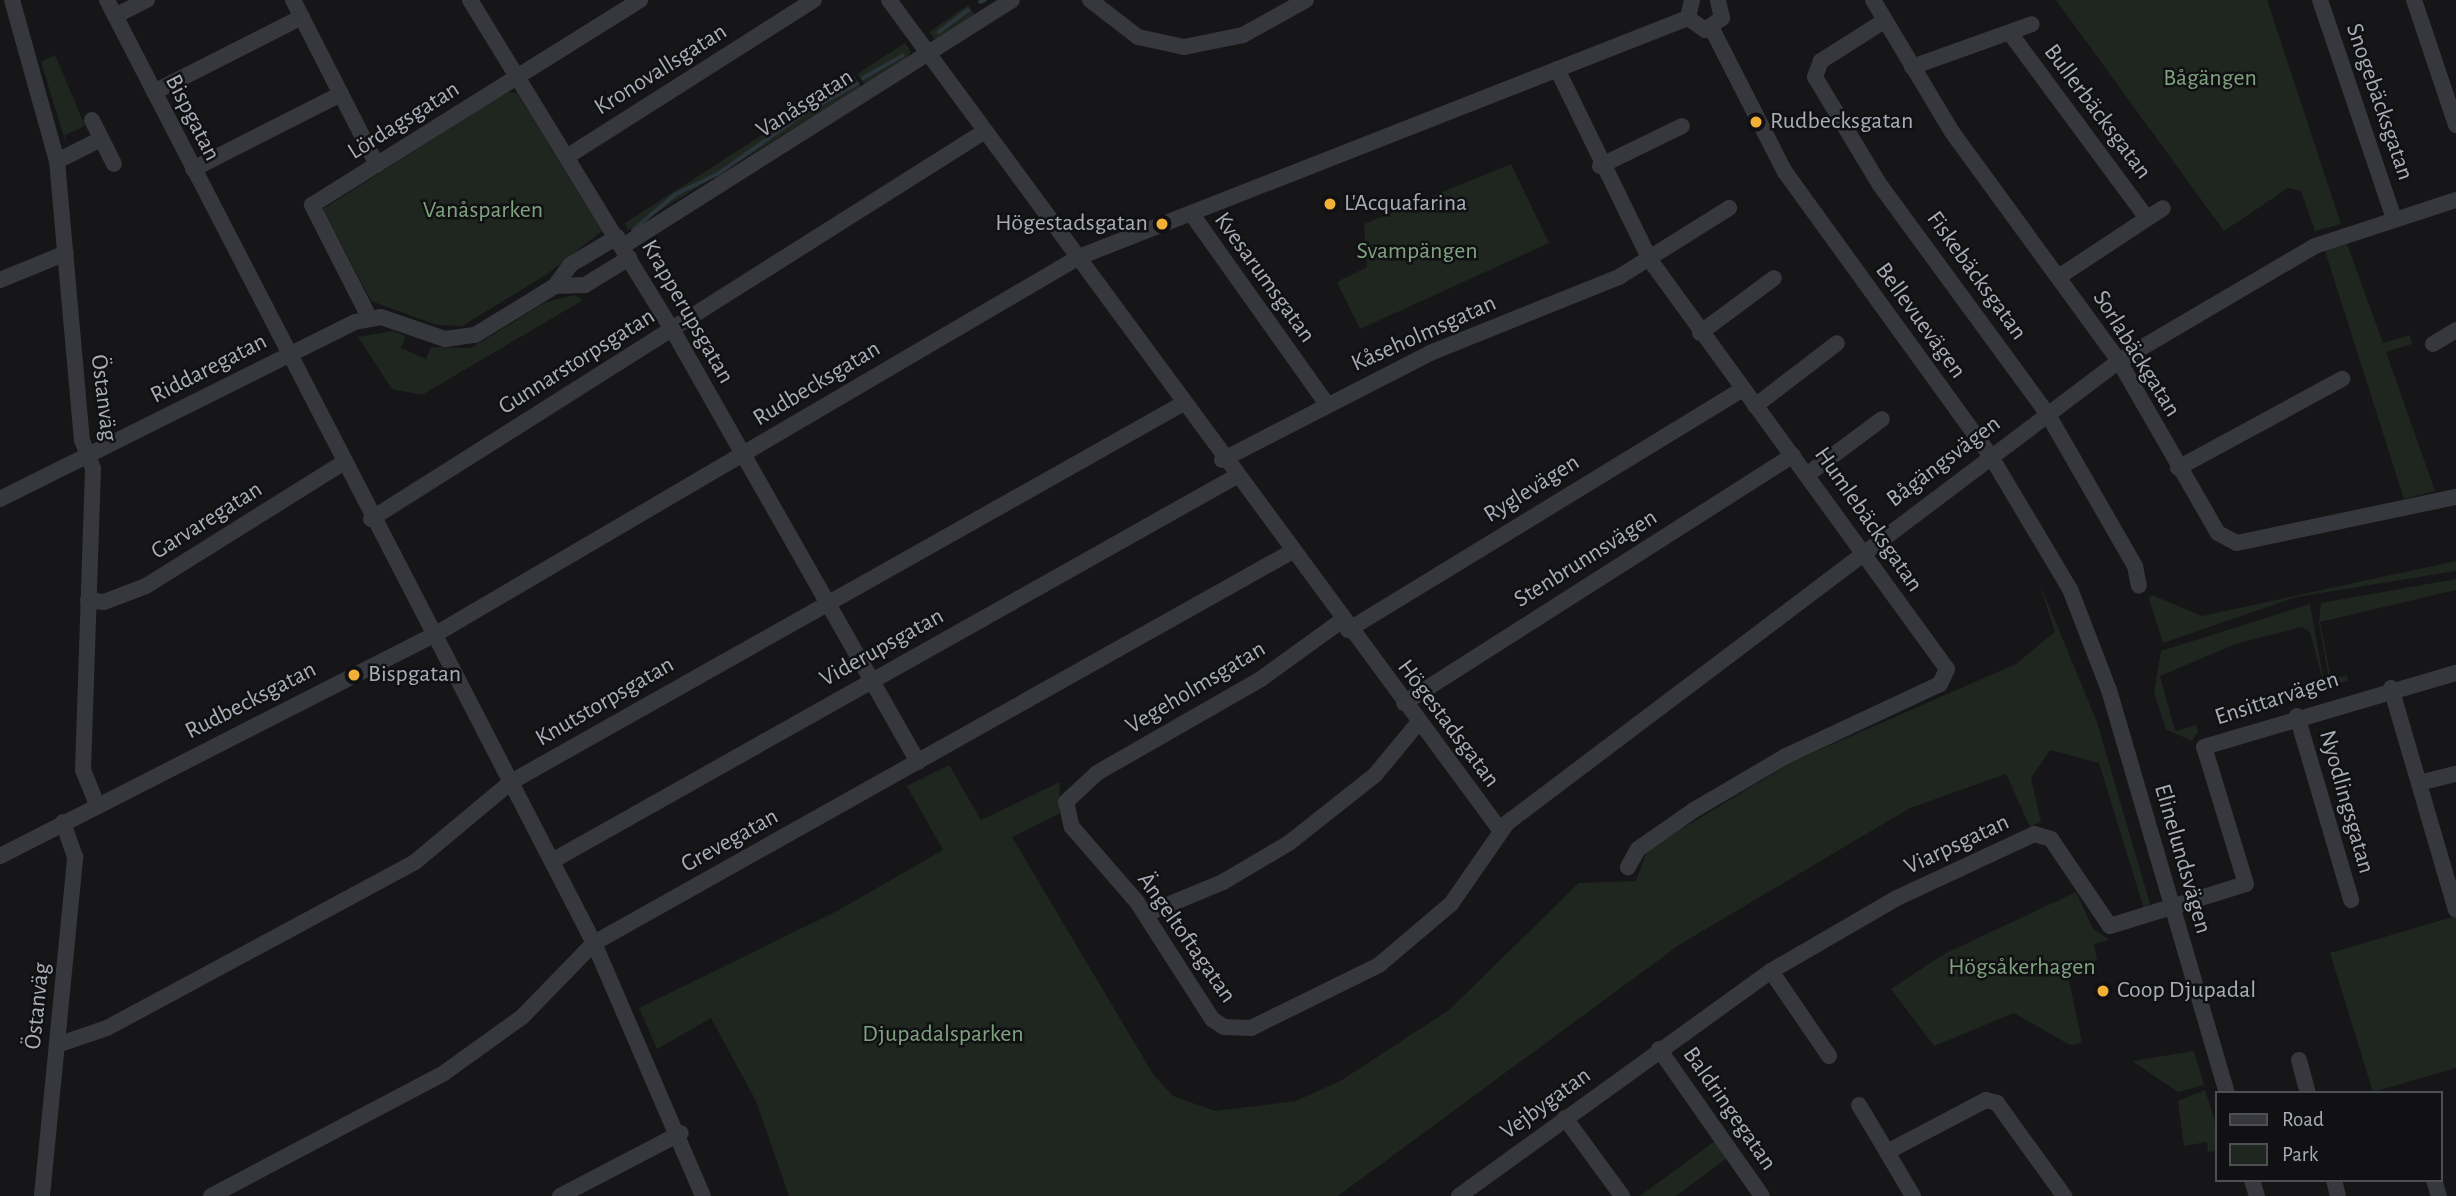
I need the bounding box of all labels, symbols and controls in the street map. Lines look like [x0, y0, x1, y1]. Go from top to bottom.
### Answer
street label: Kronovallsgatan [589, 18, 733, 122]
street label: Snogebäcksgatan [2339, 20, 2419, 184]
street label: Bullerbäcksgatan [2037, 39, 2157, 185]
street label: Vanåsgatan [751, 63, 859, 145]
park label: Bågängen [2163, 65, 2257, 93]
street label: Bispgatan [158, 70, 226, 166]
street label: Lördagsgatan [343, 75, 465, 167]
place label: Rudbecksgatan [1770, 108, 1913, 136]
marker: Rudbecksgatan [1748, 114, 1764, 130]
place label: L'Acquafarina [1344, 190, 1467, 218]
marker: L'Acquafarina [1322, 196, 1338, 212]
park label: Vanåsparken [423, 197, 543, 225]
street label: Fiskebäcksgatan [1920, 206, 2032, 346]
street label: Kvesarumsgatan [1207, 207, 1321, 349]
place label: Högestadsgatan [995, 210, 1148, 238]
marker: Högestadsgatan [1154, 216, 1170, 232]
street label: Krapperupsgatan [634, 235, 740, 389]
park label: Svampängen [1356, 238, 1478, 266]
street label: Bellevuevägen [1868, 258, 1972, 384]
street label: Sorlabäckgatan [2086, 285, 2186, 423]
street label: Kåseholmsgatan [1347, 289, 1501, 379]
street label: Gunnarstorpsgatan [493, 302, 661, 422]
street label: Riddaregatan [146, 327, 272, 411]
street label: Rudbecksgatan [748, 335, 886, 433]
street label: Östanväg [83, 353, 123, 443]
street label: Bågängsvägen [1881, 410, 2007, 514]
street label: Humlebäcksgatan [1807, 442, 1929, 598]
street label: Ryglevägen [1479, 448, 1585, 530]
street label: Garvaregatan [146, 476, 268, 566]
street label: Stenbrunnsvägen [1509, 504, 1663, 614]
street label: Viderupsgatan [815, 602, 949, 694]
street label: Vegeholmsgatan [1121, 635, 1271, 741]
street label: Knutstorpsgatan [531, 651, 679, 753]
street label: Högestadsgatan [1391, 654, 1505, 794]
street label: Rudbecksgatan [181, 656, 321, 746]
place label: Bispgatan [368, 661, 461, 689]
street label: Ensittarvägen [2211, 665, 2343, 733]
marker: Bispgatan [346, 667, 362, 683]
street label: Nyodlingsgatan [2312, 727, 2380, 877]
street label: Elinelundsvägen [2147, 781, 2217, 937]
street label: Grevegatan [676, 803, 784, 879]
street label: Viarpsgatan [1900, 808, 2014, 882]
street label: Ängeltoftagatan [1130, 867, 1242, 1009]
park label: Högsåkerhagen [1948, 954, 2096, 982]
street label: Östanväg [19, 961, 57, 1051]
place label: Coop Djupadal [2117, 977, 2256, 1005]
marker: Coop Djupadal [2095, 983, 2111, 999]
park label: Djupadalsparken [862, 1021, 1024, 1049]
street label: Baldringegatan [1676, 1042, 1782, 1176]
street label: Vejbygatan [1495, 1061, 1597, 1147]
legend [2214, 1091, 2442, 1182]
text: Road [2282, 1109, 2324, 1130]
text: Park [2282, 1144, 2318, 1165]

